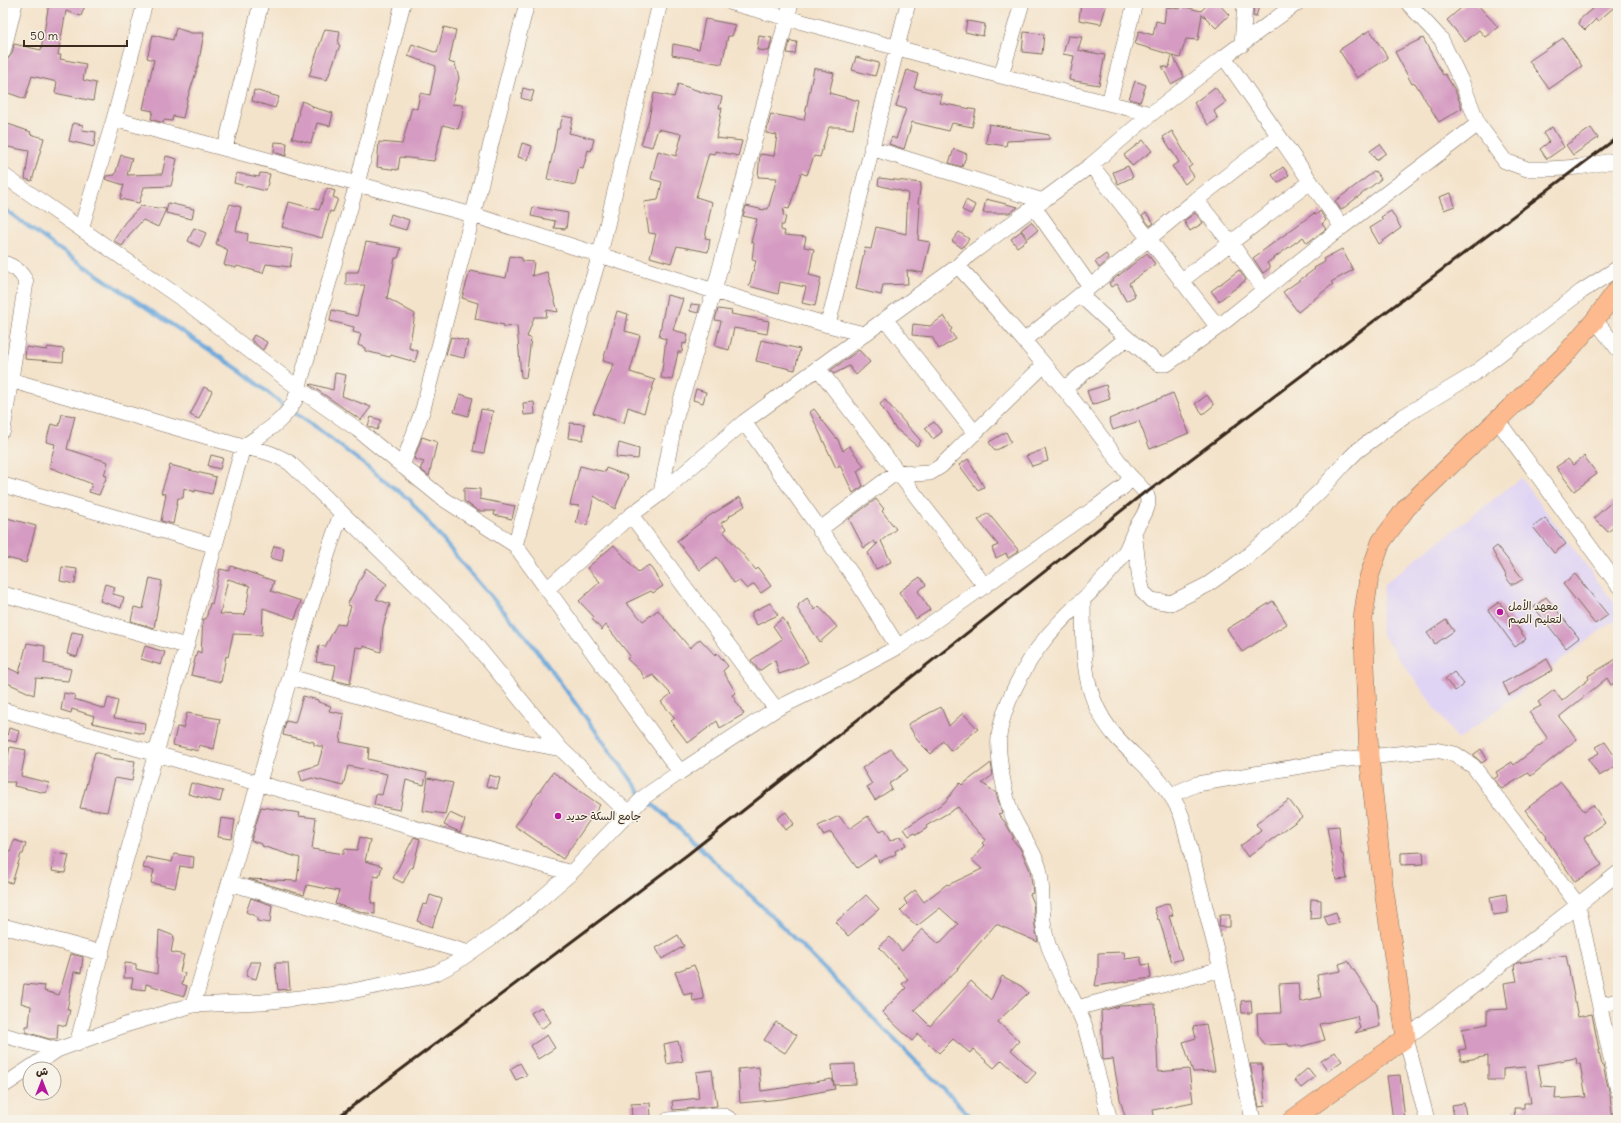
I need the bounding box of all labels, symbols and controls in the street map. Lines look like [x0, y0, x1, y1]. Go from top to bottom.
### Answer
scale bar [24, 22, 127, 48]
text: 50 m [30, 28, 59, 43]
place label: معهد الأمل لتعليم الصم [1508, 599, 1562, 628]
marker: معهد الأمل لتعليم الصم [1495, 607, 1505, 617]
place label: جامع السكة حديد [566, 809, 641, 825]
marker: جامع السكة حديد [553, 811, 563, 821]
north arrow [22, 1061, 62, 1101]
text: ش [36, 1064, 48, 1078]

